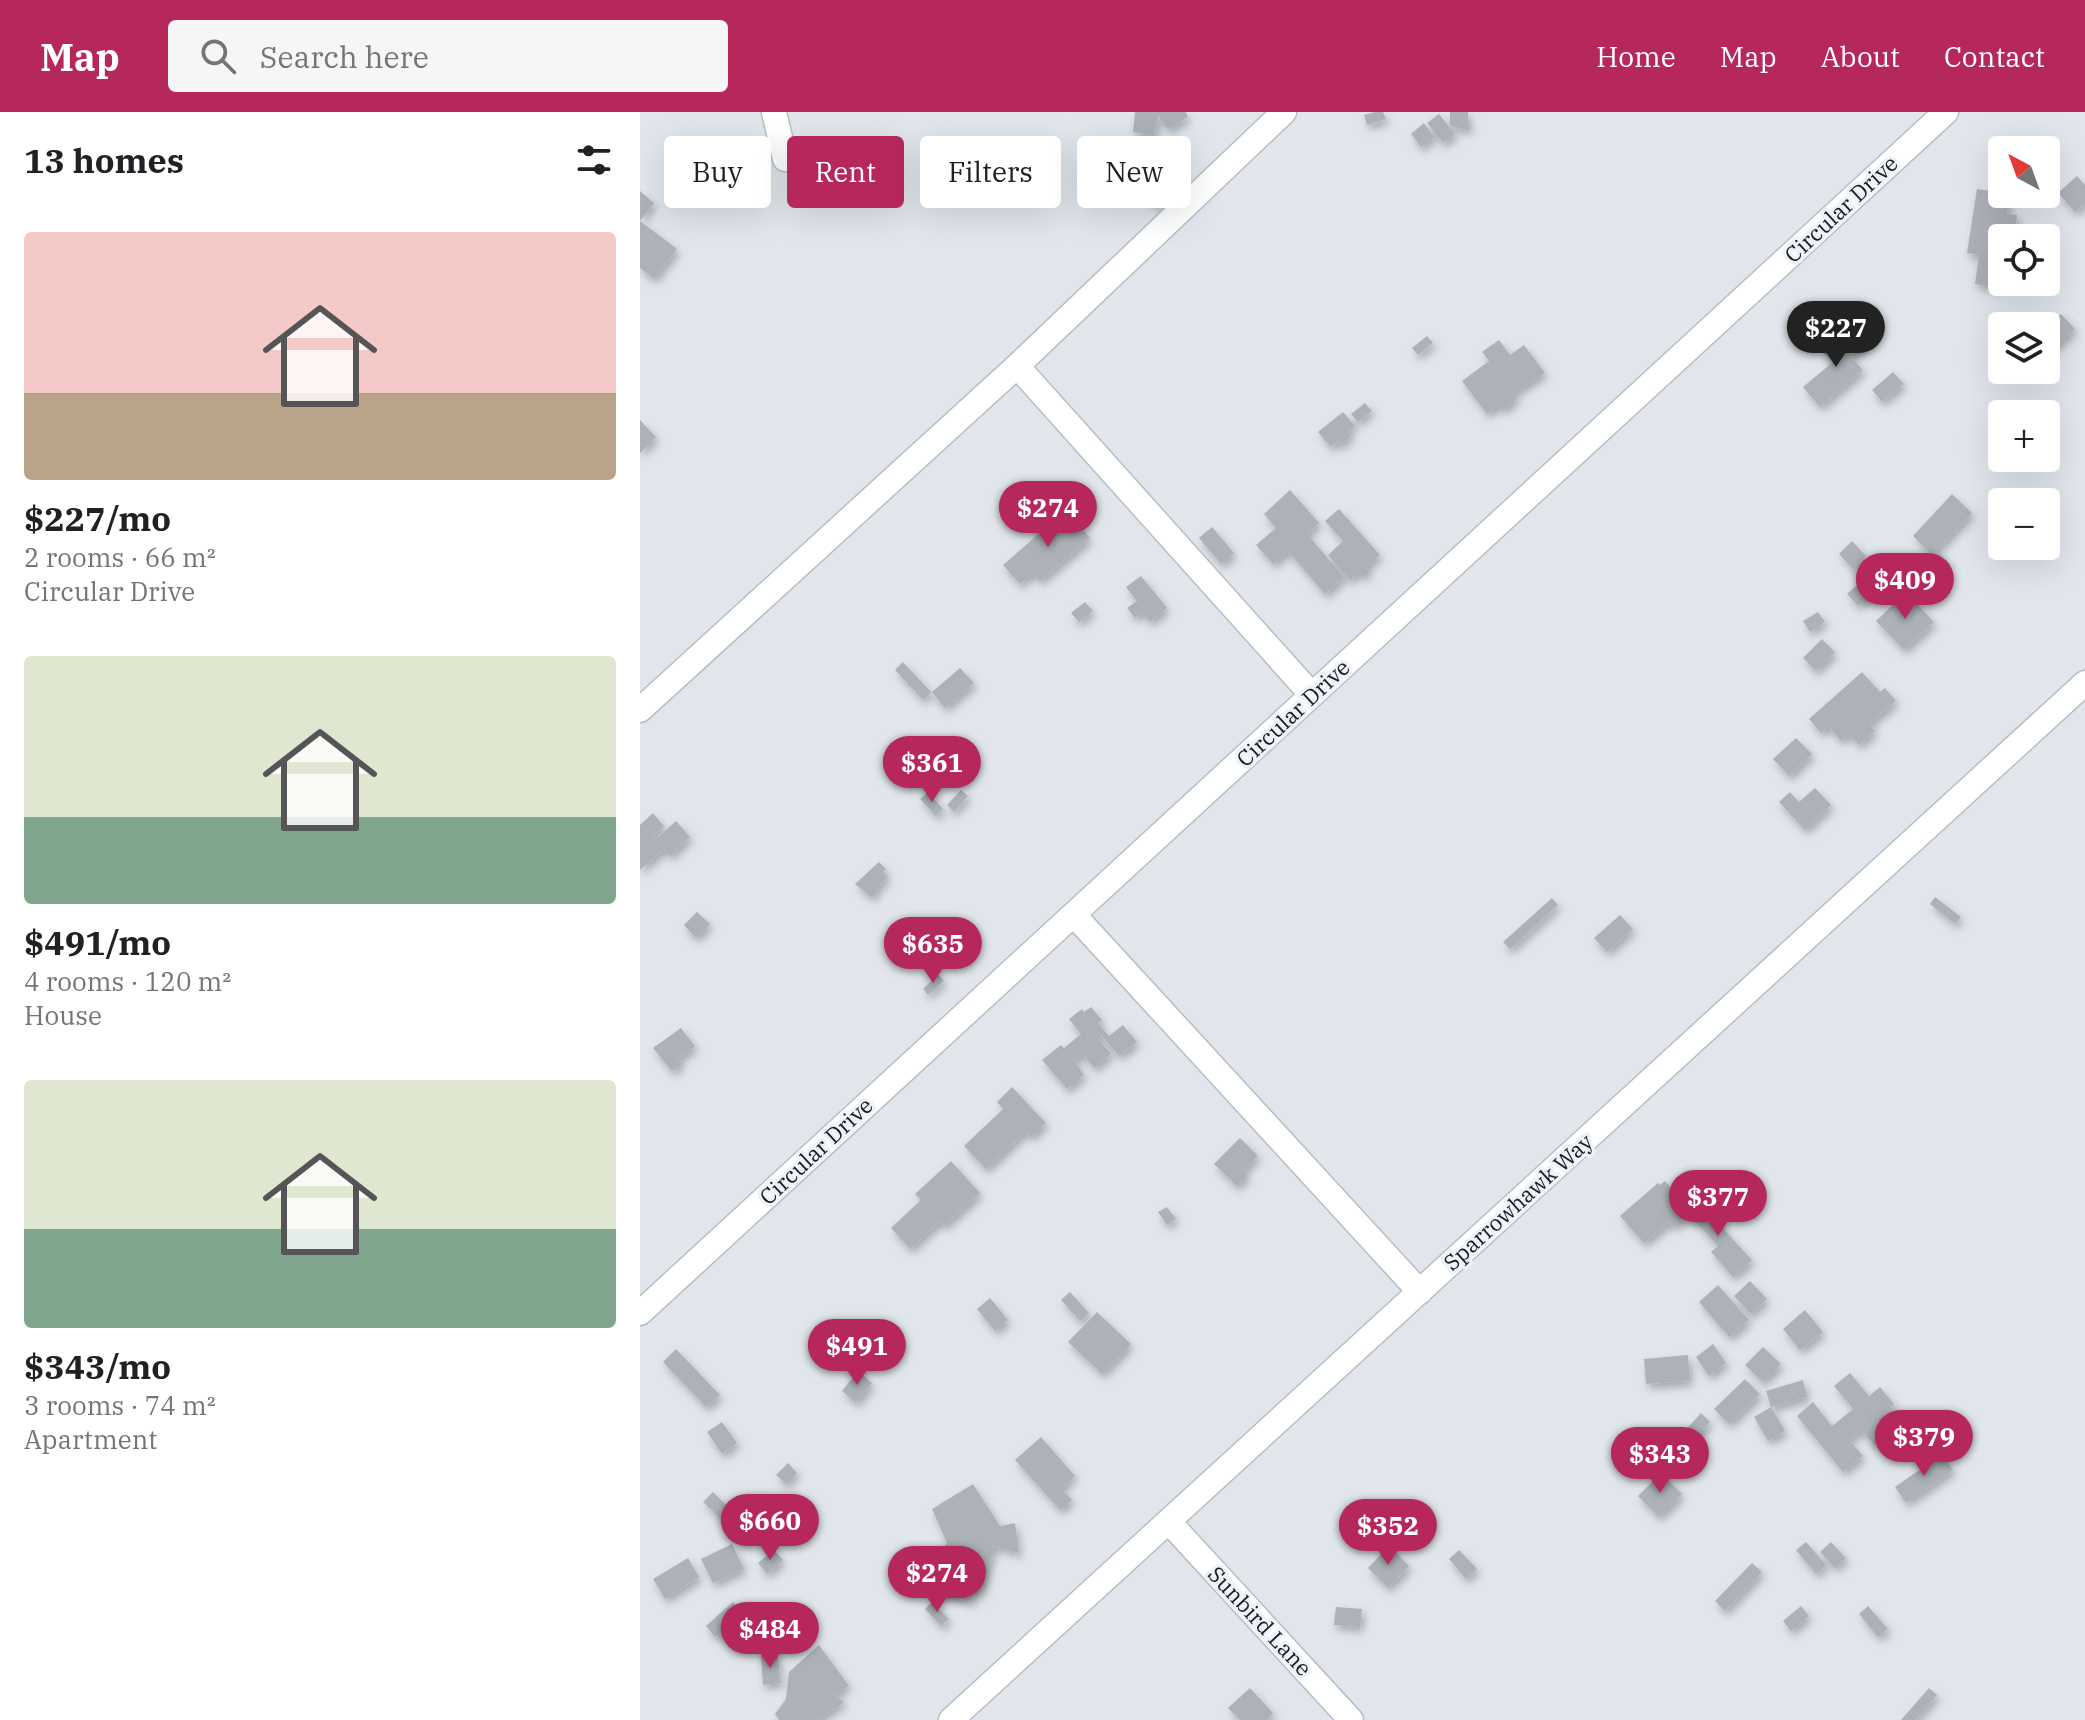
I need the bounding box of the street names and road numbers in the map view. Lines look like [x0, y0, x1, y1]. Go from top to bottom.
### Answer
street label: Circular Drive [1778, 149, 1904, 269]
street label: Circular Drive [1230, 653, 1356, 773]
street label: Circular Drive [753, 1091, 879, 1211]
street label: Sparrowhawk Way [1437, 1127, 1599, 1276]
street label: Sunbird Lane [1202, 1560, 1319, 1682]

